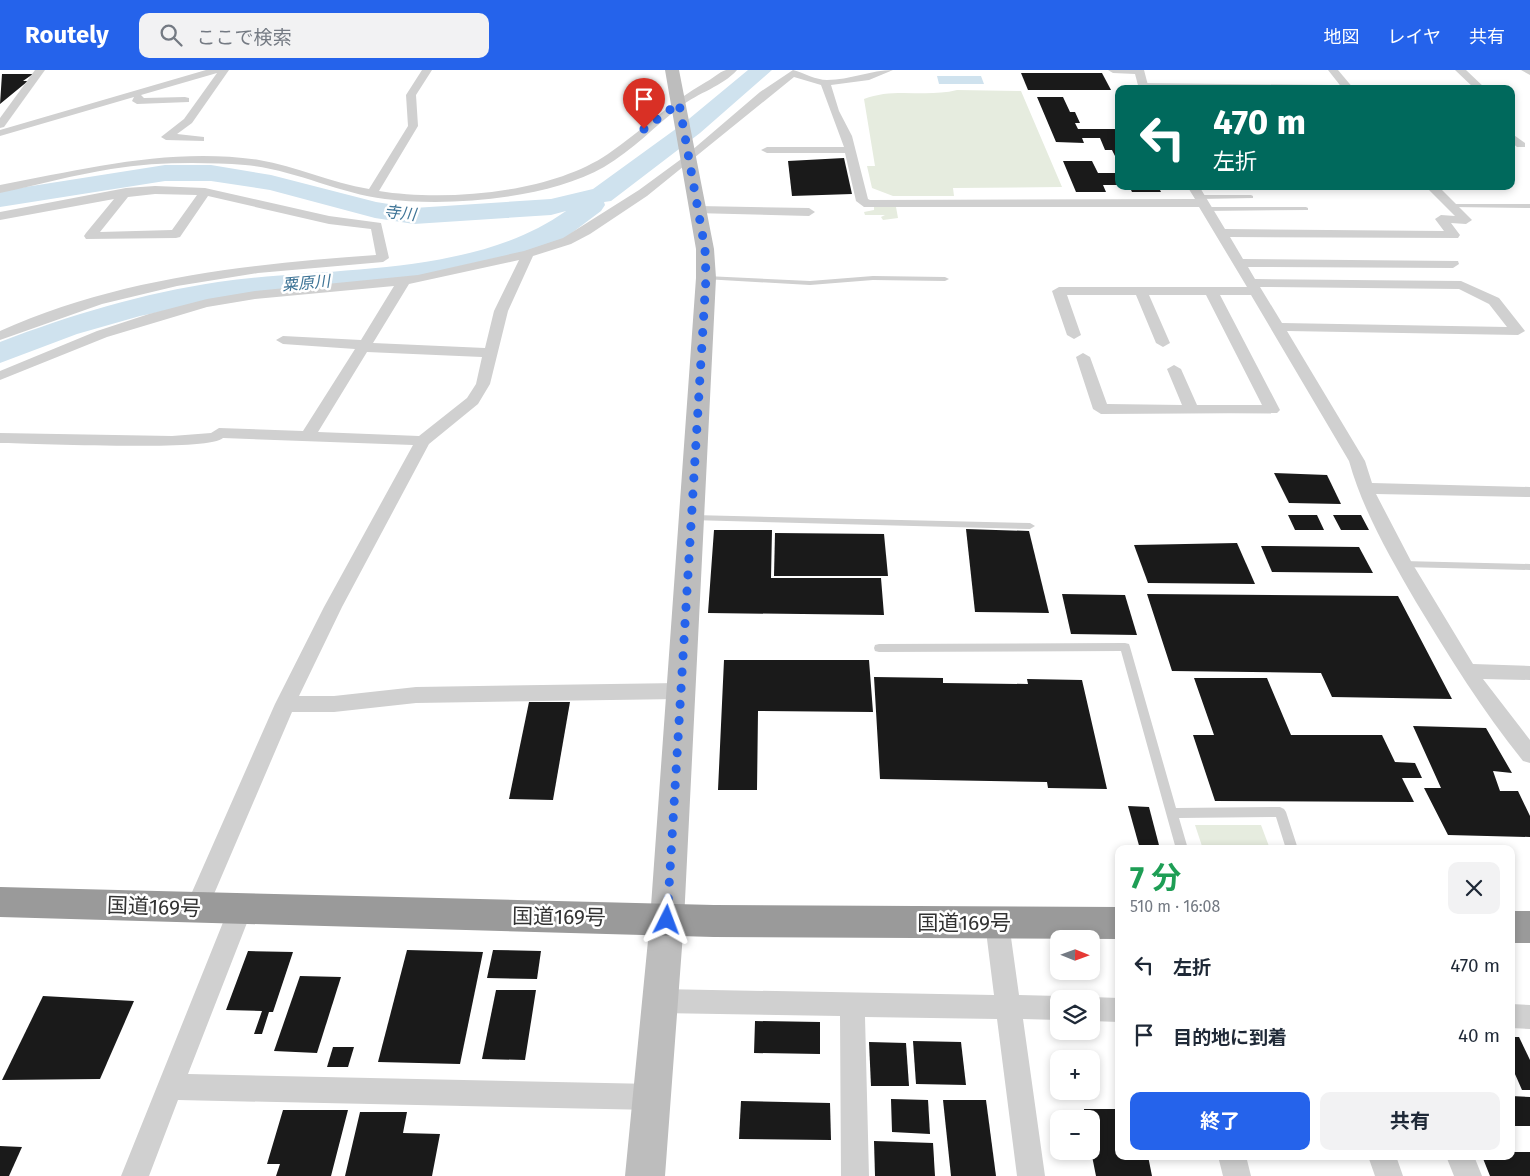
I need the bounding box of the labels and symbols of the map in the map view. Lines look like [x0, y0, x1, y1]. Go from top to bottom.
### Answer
pin [623, 78, 665, 129]
water label: 寺川 [383, 202, 419, 224]
water label: 粟原川 [281, 271, 333, 295]
street label: 国道169号 [107, 892, 201, 922]
position arrow [640, 893, 692, 945]
street label: 国道169号 [512, 903, 606, 931]
street label: 国道169号 [917, 910, 1011, 936]
north arrow [1050, 930, 1100, 980]

